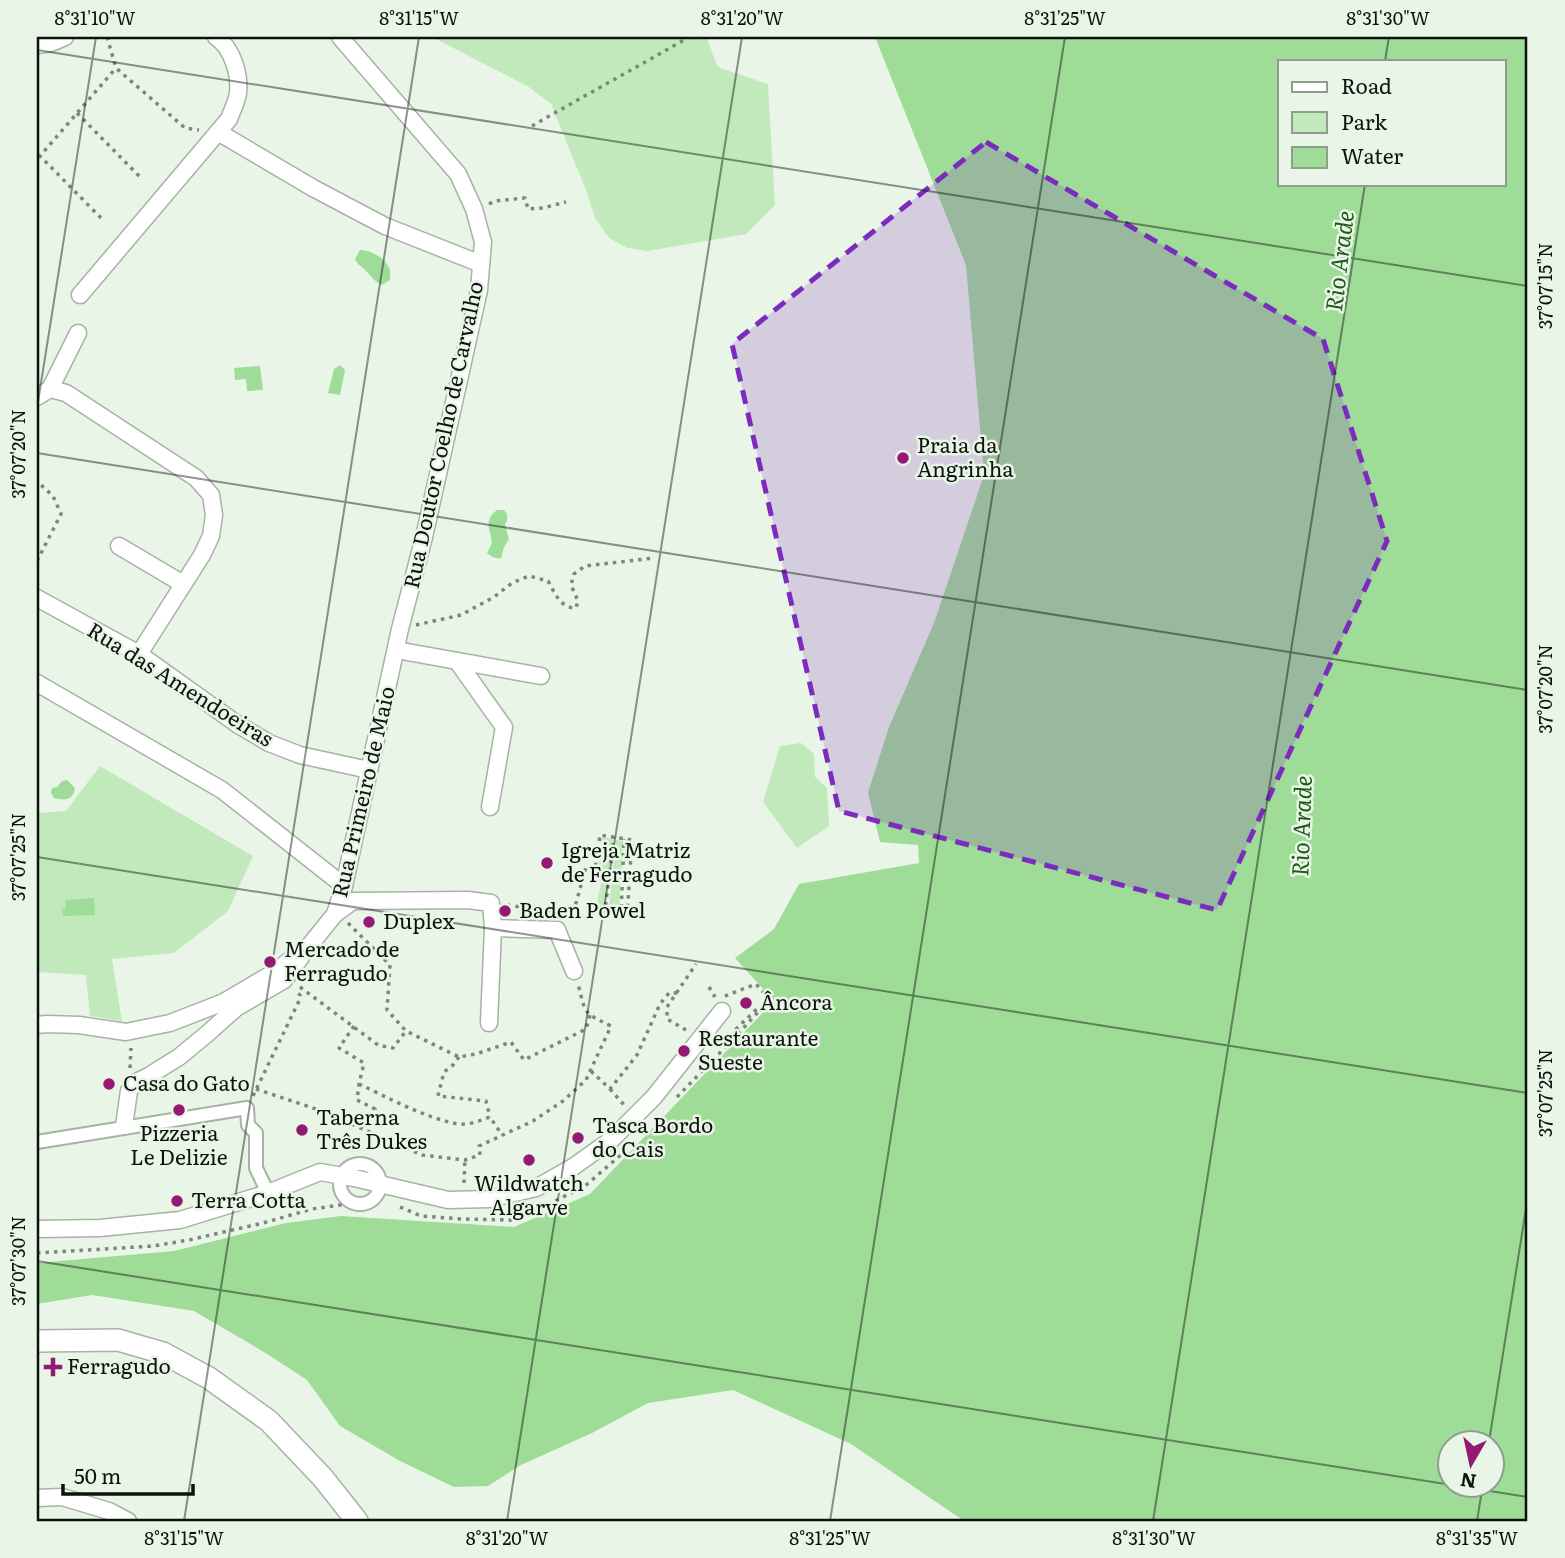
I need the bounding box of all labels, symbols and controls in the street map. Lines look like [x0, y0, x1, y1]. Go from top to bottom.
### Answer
text: 8°31'10"W [55, 4, 136, 31]
text: 8°31'15"W [379, 4, 459, 31]
text: 8°31'20"W [701, 4, 784, 31]
text: 8°31'25"W [1024, 4, 1106, 31]
text: 8°31'30"W [1346, 4, 1430, 31]
legend [1278, 60, 1506, 186]
text: Road [1341, 69, 1392, 100]
text: Park [1341, 105, 1387, 136]
text: Water [1341, 139, 1403, 170]
water label: Rio Arade [1315, 208, 1361, 313]
text: 37°07'15"N [1531, 243, 1558, 329]
street label: Rua Doutor Coelho de Carvalho [394, 278, 489, 591]
text: 37°07'20"N [4, 409, 31, 499]
place label: Praia da Angrinha [917, 428, 1014, 483]
marker: Praia da Angrinha [895, 450, 911, 466]
street label: Rua das Amendoeiras [82, 613, 280, 753]
text: 37°07'20"N [1531, 644, 1558, 734]
street label: Rua Primeiro de Maio [322, 683, 401, 900]
water label: Rio Arade [1281, 775, 1319, 877]
text: 37°07'25"N [4, 813, 31, 901]
place label: Igreja Matriz de Ferragudo [561, 833, 693, 888]
marker: Igreja Matriz de Ferragudo [539, 855, 555, 871]
place label: Baden Powel [519, 893, 646, 924]
marker: Baden Powel [497, 903, 513, 919]
place label: Duplex [383, 904, 455, 935]
marker: Duplex [361, 914, 377, 930]
place label: Mercado de Ferragudo [284, 932, 400, 987]
marker: Mercado de Ferragudo [262, 954, 278, 970]
place label: Âncora [760, 985, 833, 1016]
marker: Âncora [738, 995, 754, 1011]
place label: Restaurante Sueste [698, 1021, 819, 1076]
marker: Restaurante Sueste [676, 1043, 692, 1059]
text: 37°07'25"N [1531, 1049, 1558, 1137]
place label: Casa do Gato [123, 1066, 250, 1097]
marker: Casa do Gato [101, 1076, 117, 1092]
place label: Taberna Três Dukes [316, 1100, 427, 1155]
marker: Pizzeria Le Delizie [171, 1102, 187, 1118]
place label: Tasca Bordo do Cais [592, 1108, 713, 1163]
place label: Pizzeria Le Delizie [130, 1116, 228, 1171]
marker: Taberna Três Dukes [294, 1122, 310, 1138]
marker: Tasca Bordo do Cais [570, 1130, 586, 1146]
marker: Wildwatch Algarve [521, 1152, 537, 1168]
place label: Wildwatch Algarve [474, 1166, 584, 1221]
place label: Terra Cotta [191, 1183, 307, 1214]
marker: Terra Cotta [169, 1193, 185, 1209]
text: 37°07'30"N [4, 1216, 31, 1306]
place label: Ferragudo [67, 1349, 171, 1380]
marker: Ferragudo [45, 1359, 61, 1375]
north arrow [1436, 1428, 1506, 1498]
scale bar [63, 1453, 192, 1497]
text: 50 m [74, 1459, 121, 1490]
text: N [1458, 1467, 1478, 1497]
text: 8°31'15"W [144, 1524, 224, 1551]
text: 8°31'20"W [466, 1524, 549, 1551]
text: 8°31'25"W [789, 1524, 871, 1551]
text: 8°31'30"W [1112, 1524, 1196, 1551]
text: 8°31'35"W [1436, 1524, 1518, 1551]

